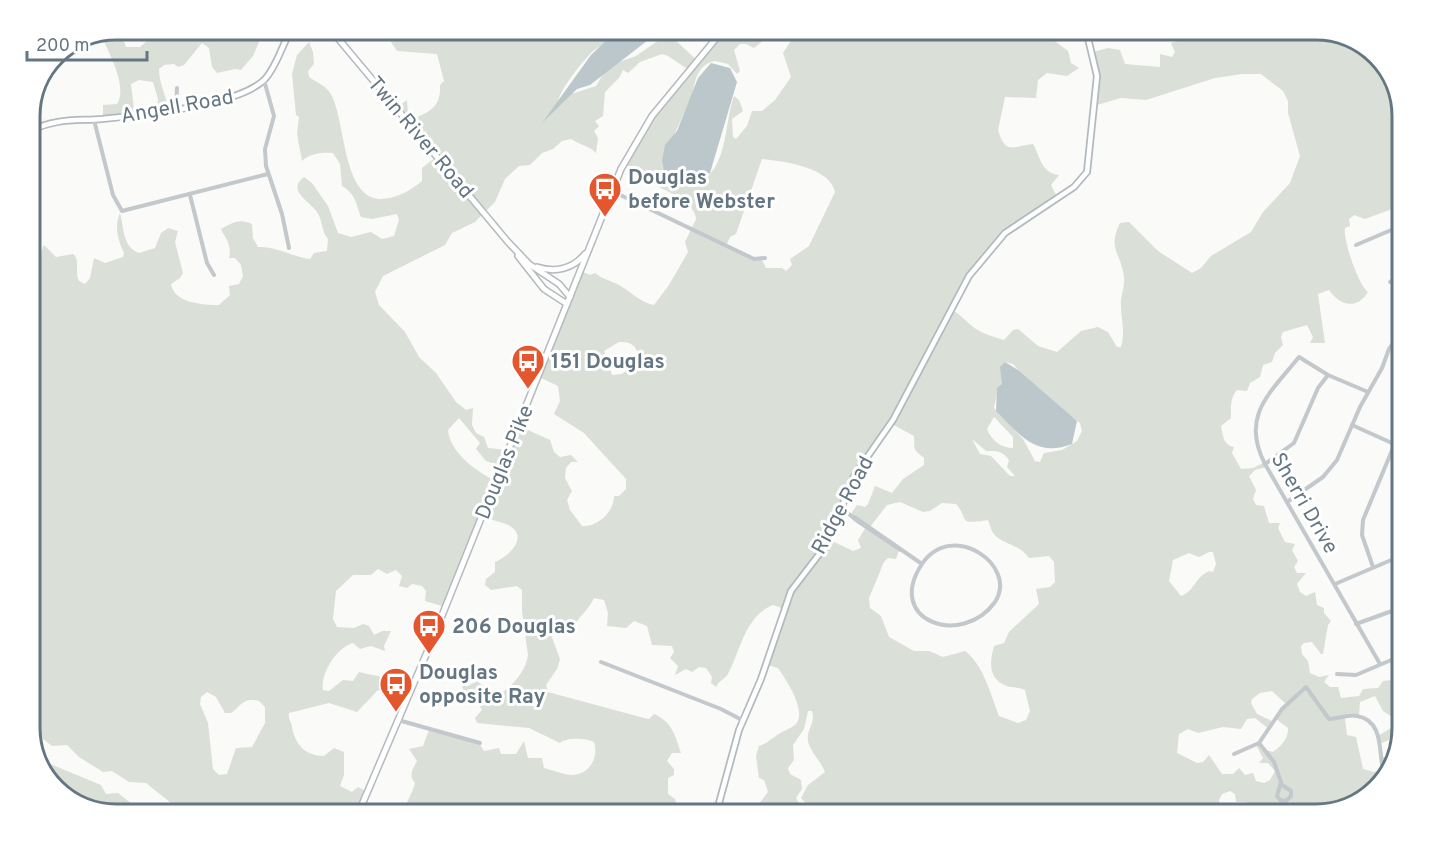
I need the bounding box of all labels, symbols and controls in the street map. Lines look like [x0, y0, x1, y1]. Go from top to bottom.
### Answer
scale bar [27, 24, 147, 62]
text: 200 m [36, 35, 89, 58]
street label: Twin River Road [361, 71, 479, 205]
street label: Angell Road [119, 84, 236, 131]
place label: Douglas before Webster [628, 165, 775, 216]
bus stop icon: Douglas before Webster [587, 171, 623, 218]
bus stop icon: 151 Douglas [510, 343, 546, 390]
place label: 151 Douglas [551, 349, 665, 376]
street label: Douglas Pike [470, 401, 541, 524]
street label: Sherri Drive [1264, 448, 1343, 559]
street label: Ridge Road [806, 452, 881, 560]
bus stop icon: 206 Douglas [411, 608, 447, 655]
place label: 206 Douglas [452, 614, 576, 641]
place label: Douglas opposite Ray [419, 660, 545, 711]
bus stop icon: Douglas opposite Ray [378, 666, 414, 713]

